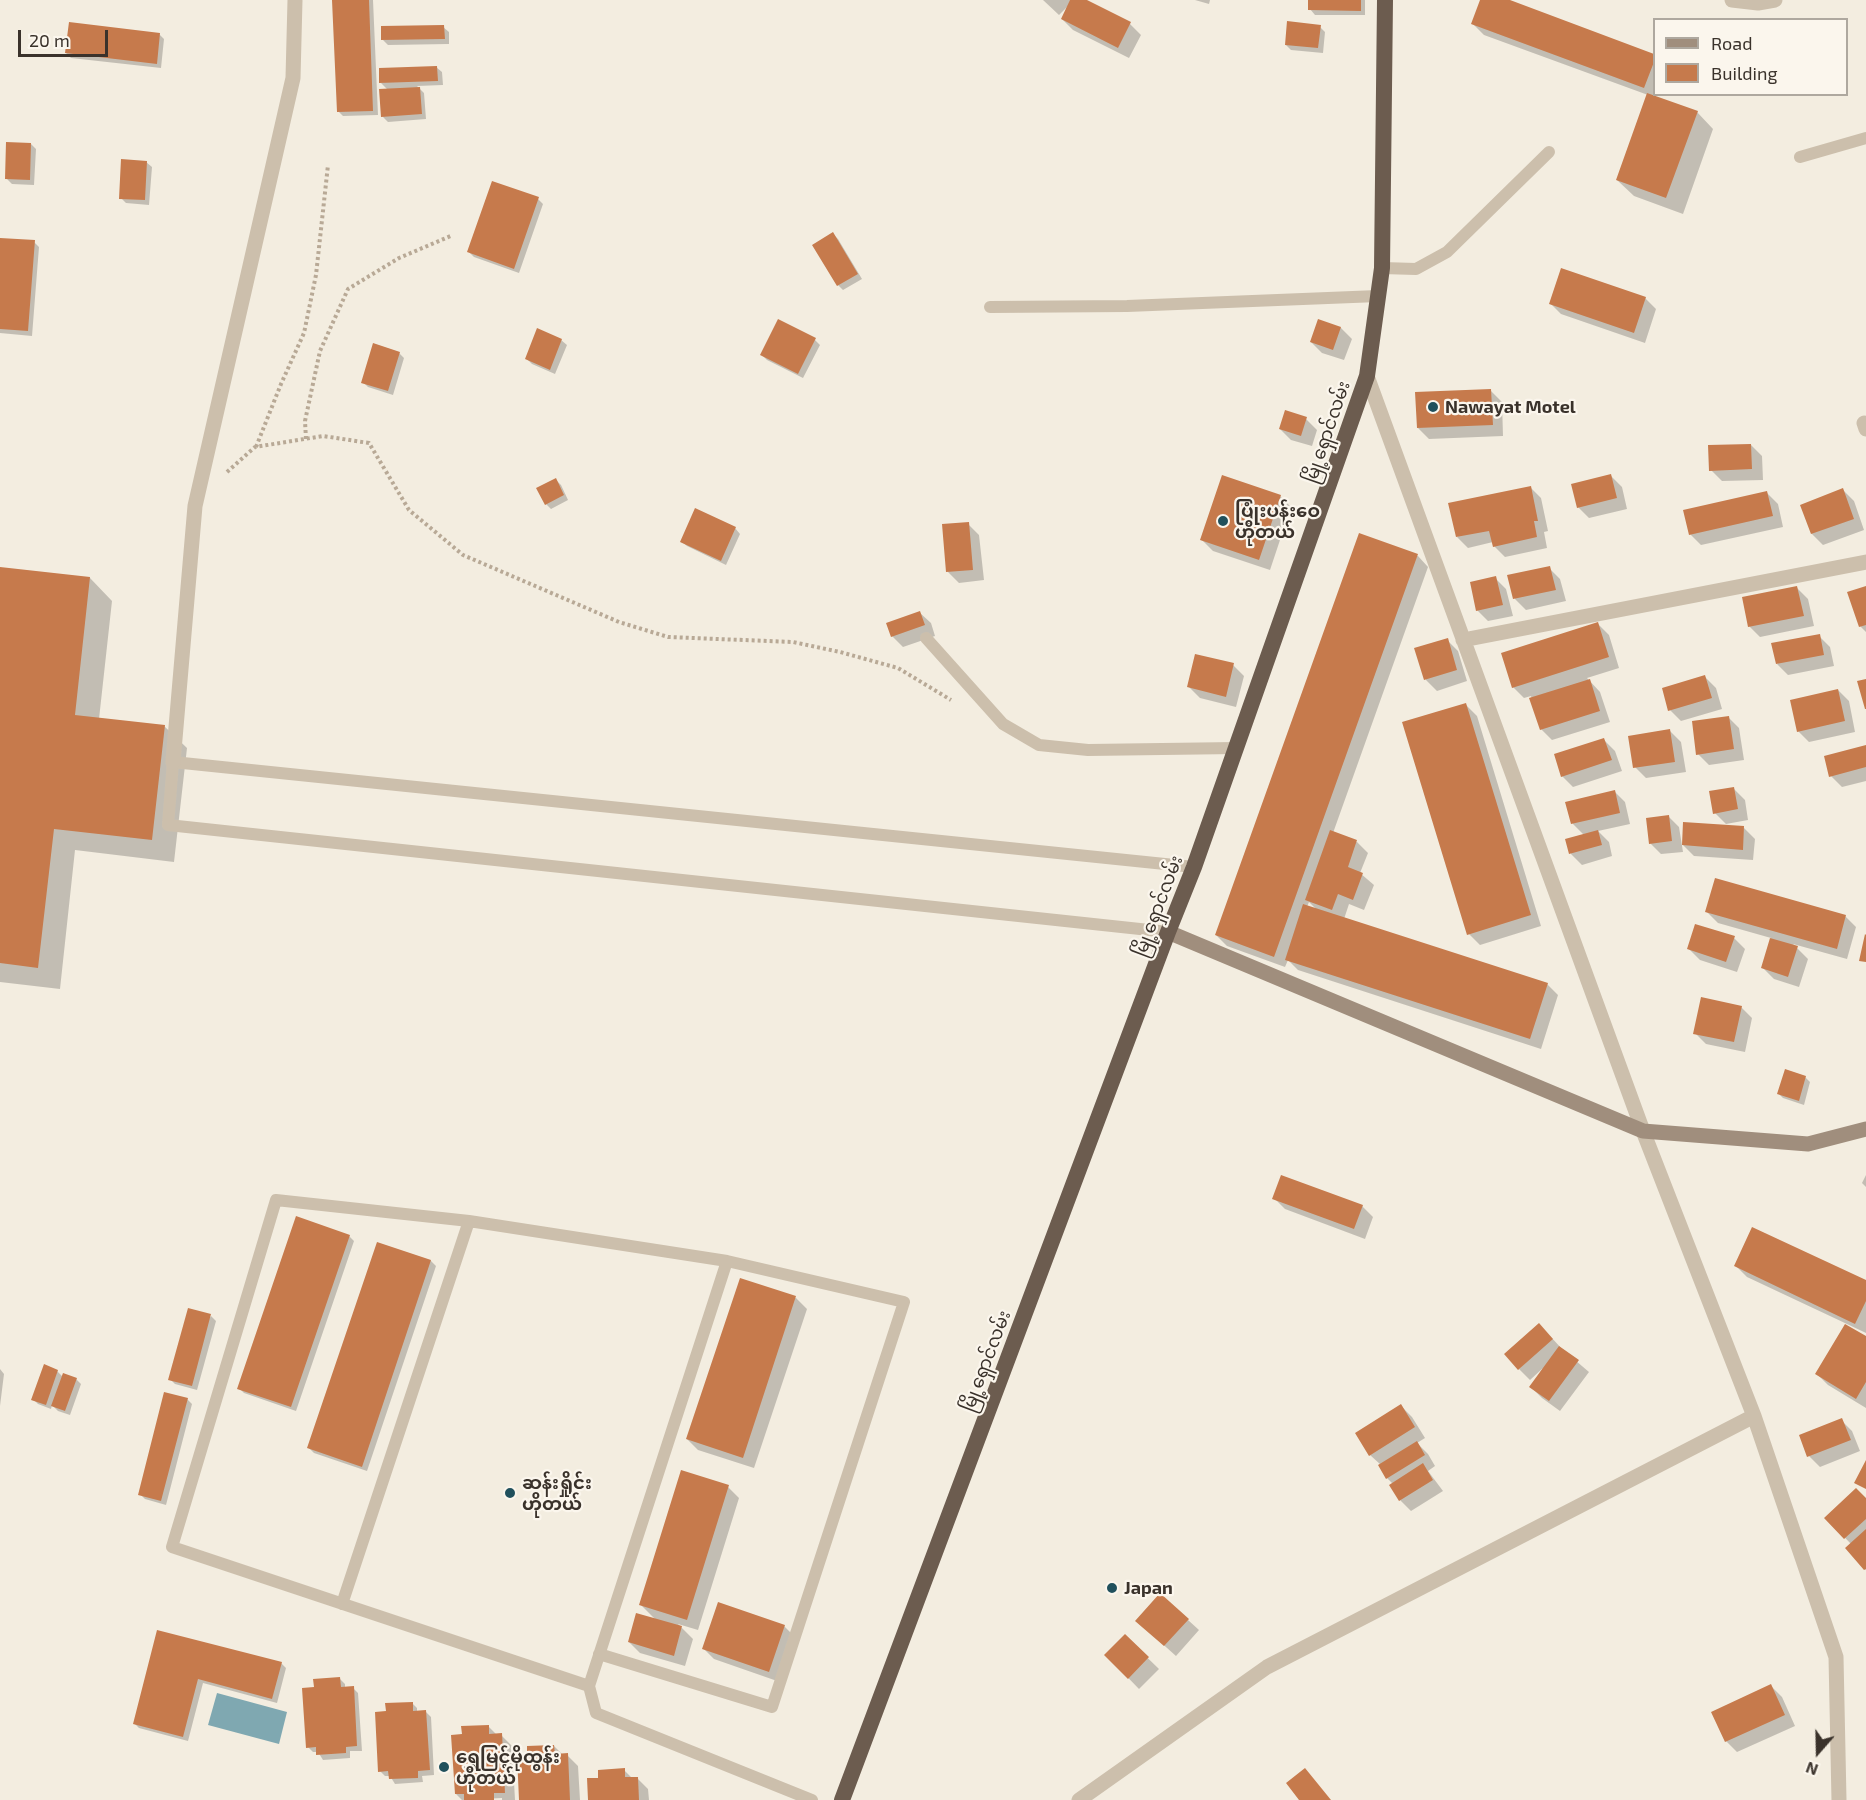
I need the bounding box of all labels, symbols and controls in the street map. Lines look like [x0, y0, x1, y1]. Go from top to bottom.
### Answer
scale bar [21, 18, 111, 56]
legend [1653, 18, 1848, 96]
text: 20 m [29, 29, 70, 51]
text: Road [1711, 32, 1752, 54]
text: Building [1711, 62, 1778, 84]
street label: မြို့ရှောင်လမ်း [1299, 378, 1355, 486]
place label: Nawayat Motel [1445, 396, 1576, 418]
marker: Nawayat Motel [1426, 400, 1440, 414]
place label: ပြုံးပန်းဝေ ဟိုတယ် [1235, 500, 1320, 542]
marker: ပြုံးပန်းဝေ ဟိုတယ် [1216, 514, 1230, 528]
street label: မြို့ရှောင်လမ်း [1129, 852, 1187, 960]
street label: မြို့ရှောင်လမ်း [957, 1307, 1015, 1415]
place label: ဆန်းရှိုင်း ဟိုတယ် [522, 1472, 592, 1514]
marker: ဆန်းရှိုင်း ဟိုတယ် [503, 1486, 517, 1500]
place label: Japan [1124, 1577, 1173, 1599]
marker: Japan [1105, 1581, 1119, 1595]
north arrow [1788, 1722, 1848, 1782]
place label: ရွှေမြင့်မိုထွန်း ဟိုတယ် [456, 1746, 560, 1788]
text: N [1803, 1758, 1820, 1780]
marker: ရွှေမြင့်မိုထွန်း ဟိုတယ် [437, 1760, 451, 1774]

